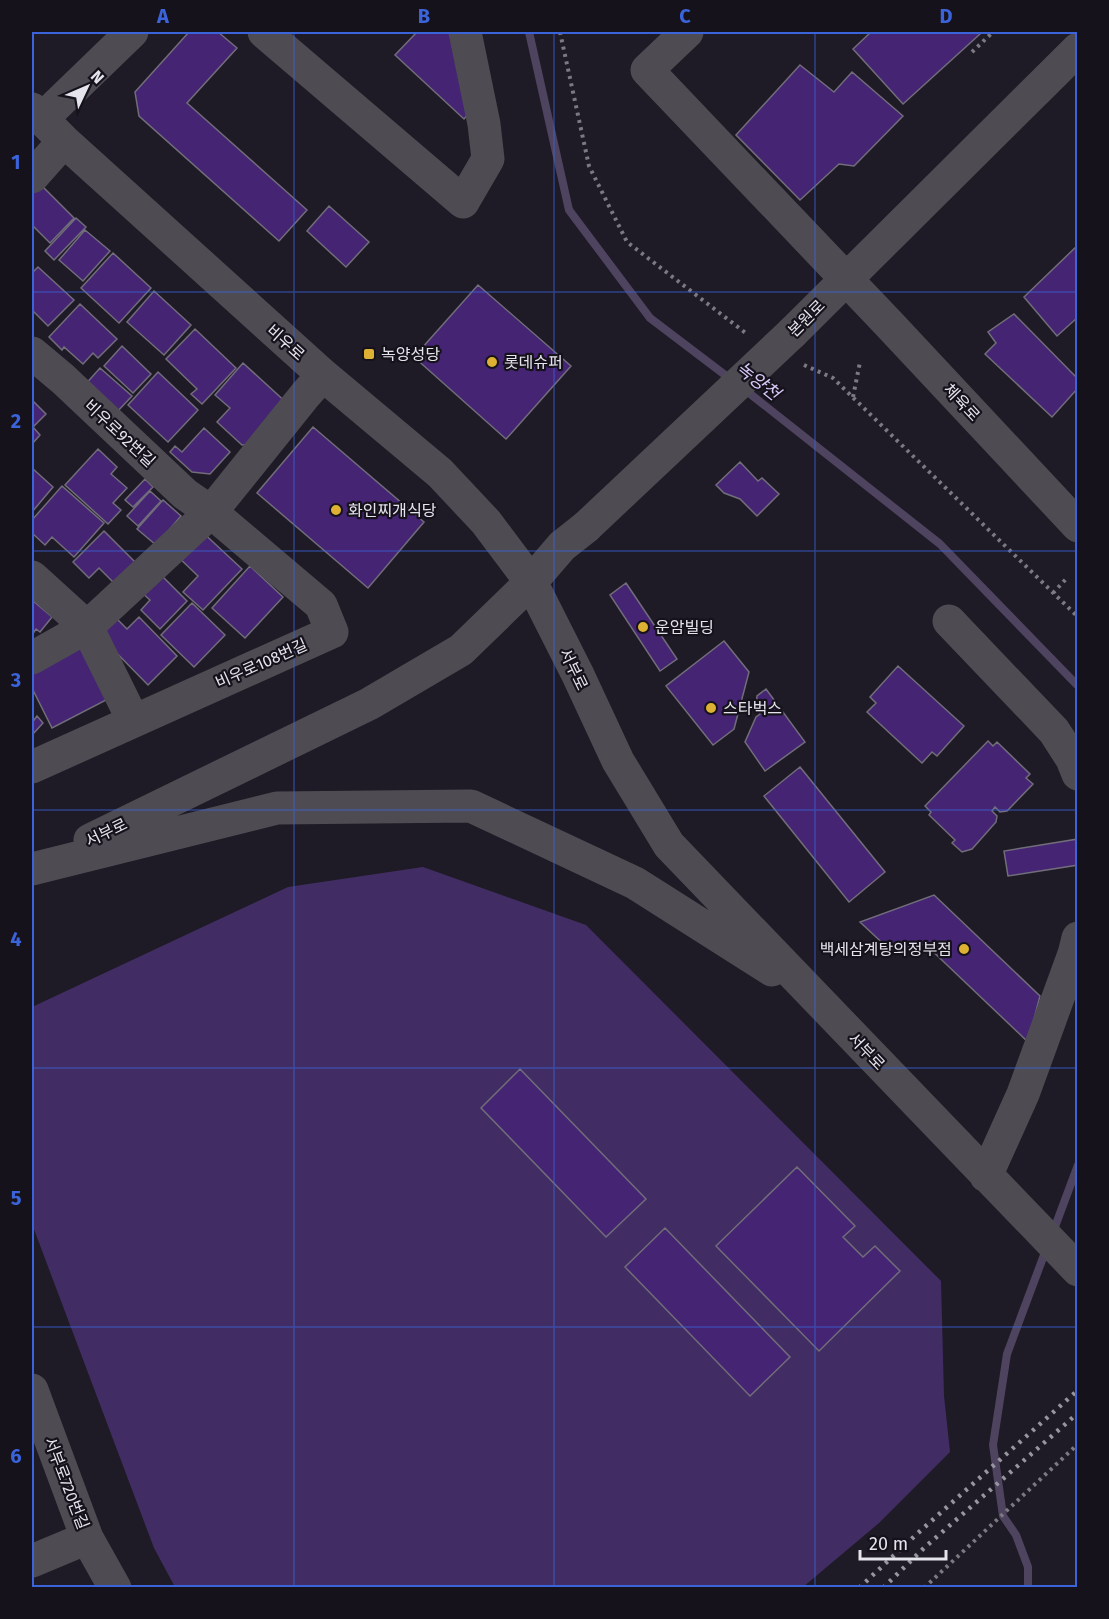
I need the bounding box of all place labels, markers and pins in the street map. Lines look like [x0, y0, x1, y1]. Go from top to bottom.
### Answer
place label: 녹양성당 [381, 345, 440, 364]
marker: 녹양성당 [362, 347, 376, 361]
place label: 롯데슈퍼 [504, 353, 563, 372]
marker: 롯데슈퍼 [485, 355, 499, 369]
place label: 화인찌개식당 [348, 501, 437, 520]
marker: 화인찌개식당 [329, 503, 343, 517]
place label: 운암빌딩 [655, 618, 714, 637]
marker: 운암빌딩 [636, 620, 650, 634]
place label: 스타벅스 [723, 699, 782, 718]
marker: 스타벅스 [704, 701, 718, 715]
place label: 백세삼계탕의정부점 [820, 940, 952, 959]
marker: 백세삼계탕의정부점 [957, 942, 971, 956]

